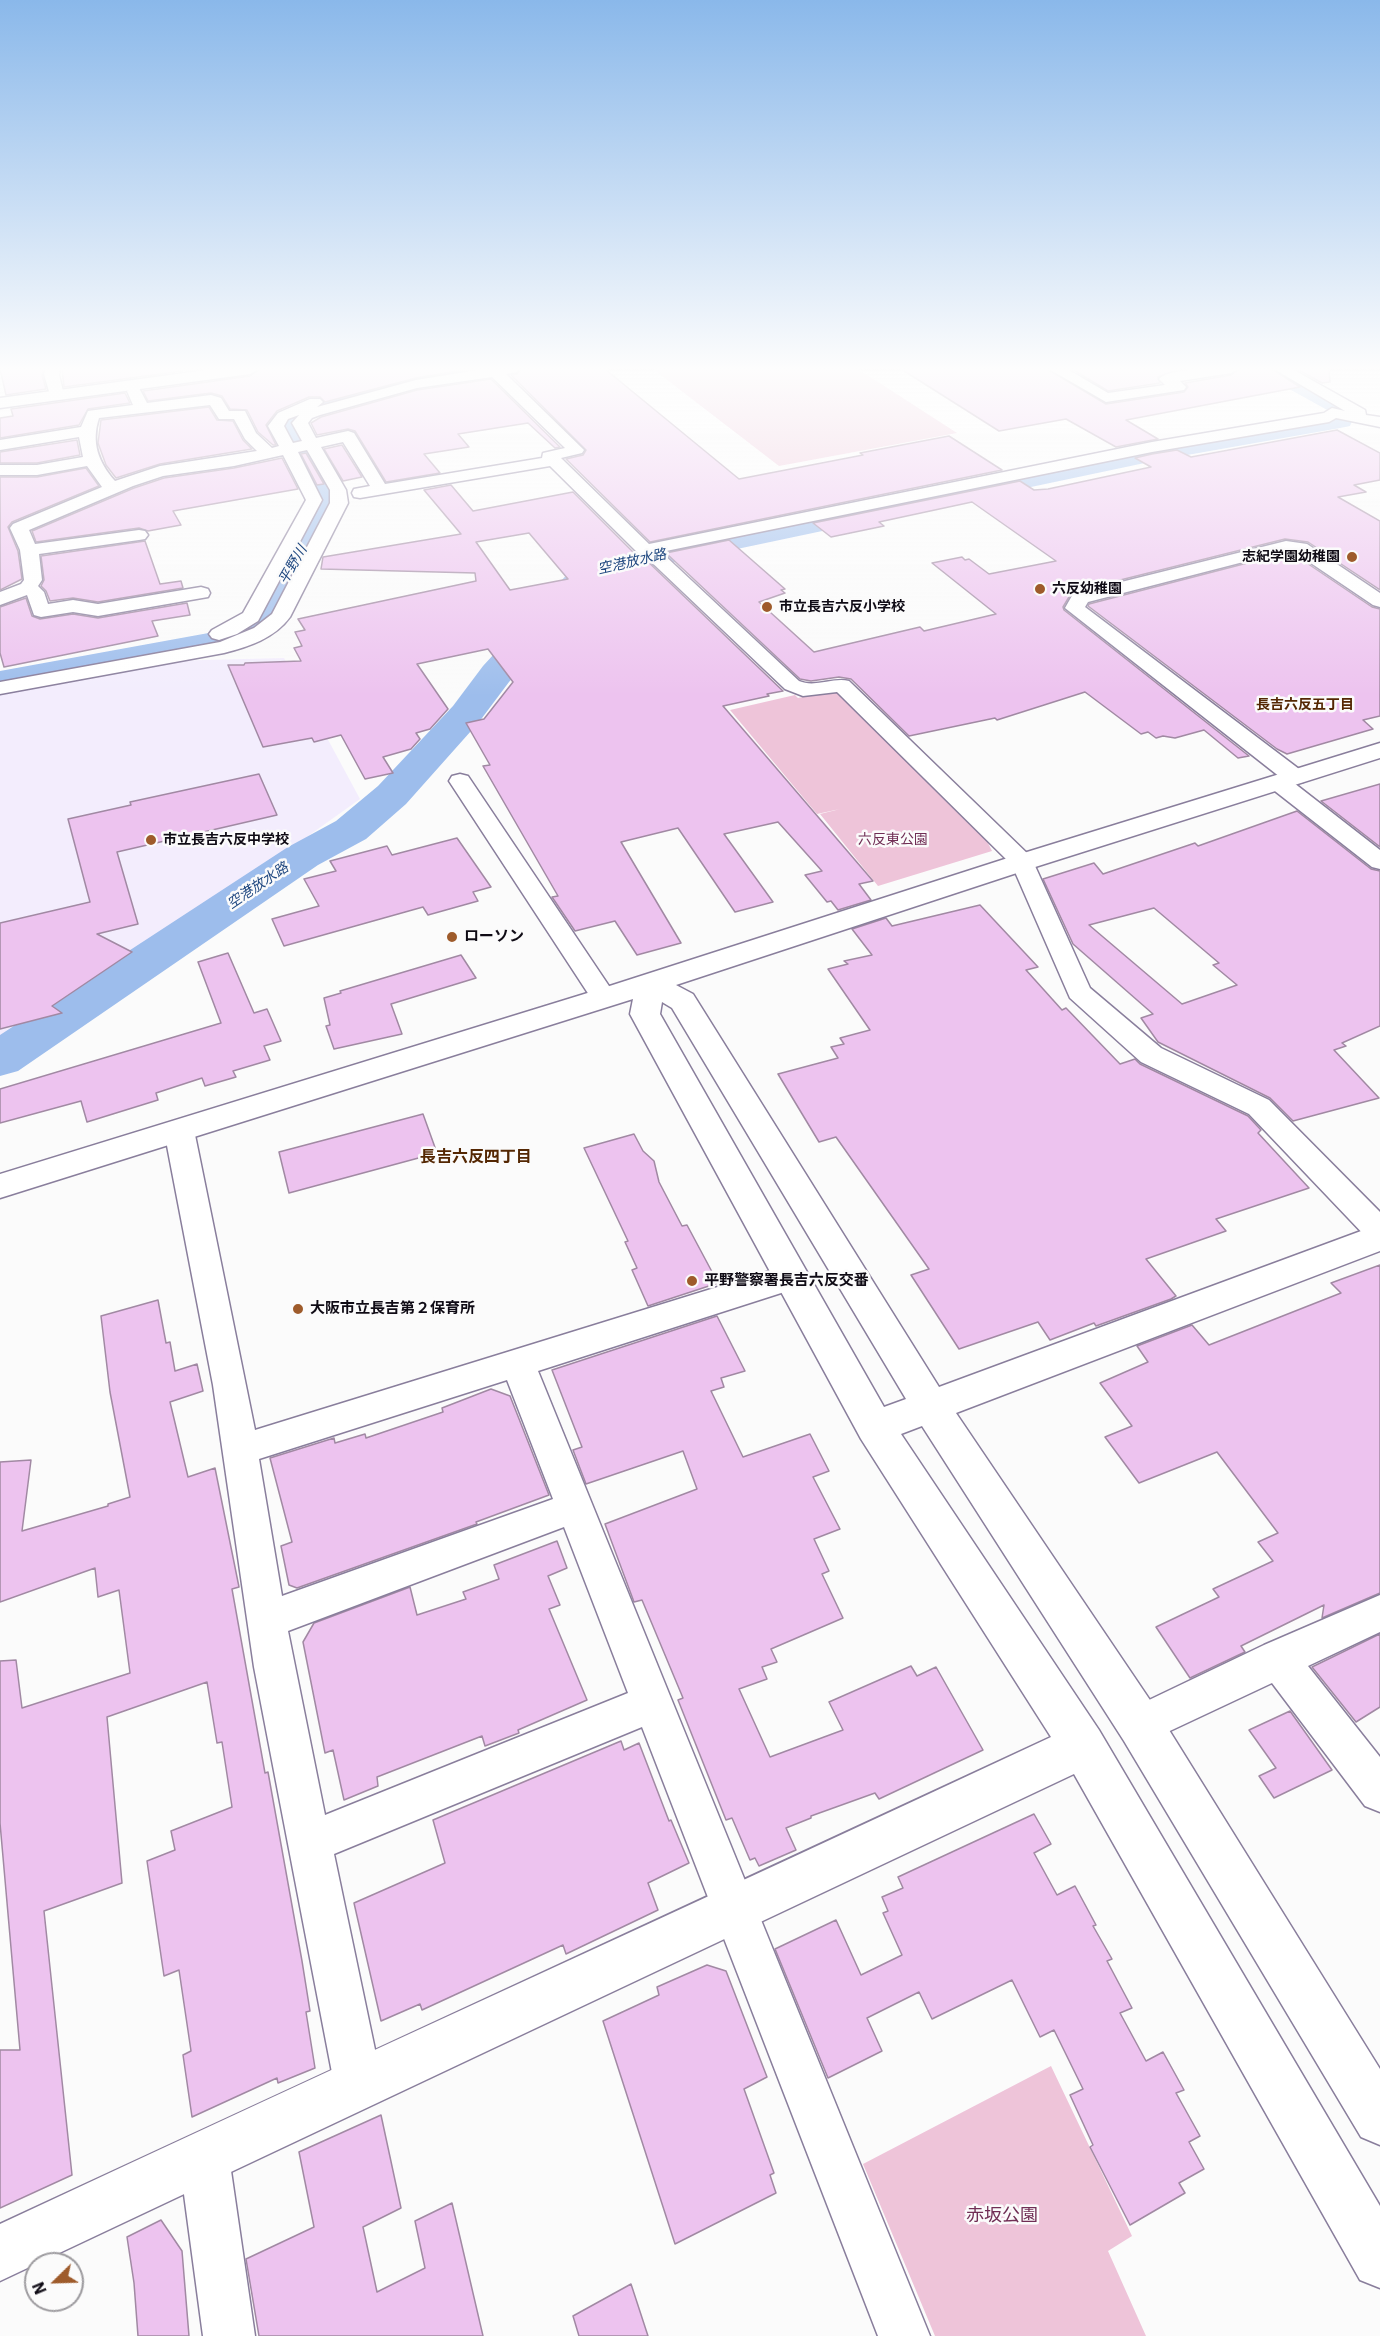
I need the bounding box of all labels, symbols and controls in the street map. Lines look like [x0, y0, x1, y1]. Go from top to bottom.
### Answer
water label: 平野川 [275, 543, 311, 587]
water label: 空港放水路 [596, 546, 668, 578]
place label: 志紀学園幼稚園 [1242, 549, 1340, 565]
marker: 志紀学園幼稚園 [1345, 550, 1359, 564]
place label: 六反幼稚園 [1052, 581, 1122, 597]
marker: 六反幼稚園 [1033, 582, 1047, 596]
place label: 市立長吉六反小学校 [779, 599, 905, 615]
marker: 市立長吉六反小学校 [760, 600, 774, 614]
district label: 長吉六反五丁目 [1256, 697, 1354, 713]
place label: 市立長吉六反中学校 [163, 832, 289, 848]
park label: 六反東公園 [858, 832, 928, 848]
marker: 市立長吉六反中学校 [144, 833, 158, 847]
water label: 空港放水路 [224, 859, 292, 913]
place label: ローソン [464, 928, 524, 946]
marker: ローソン [445, 930, 459, 944]
district label: 長吉六反四丁目 [420, 1147, 532, 1167]
place label: 平野警察署長吉六反交番 [704, 1272, 869, 1290]
marker: 平野警察署長吉六反交番 [685, 1274, 699, 1288]
place label: 大阪市立長吉第２保育所 [310, 1300, 475, 1318]
marker: 大阪市立長吉第２保育所 [291, 1302, 305, 1316]
park label: 赤坂公園 [966, 2205, 1038, 2227]
north arrow [24, 2252, 84, 2312]
text: N [28, 2279, 51, 2297]

